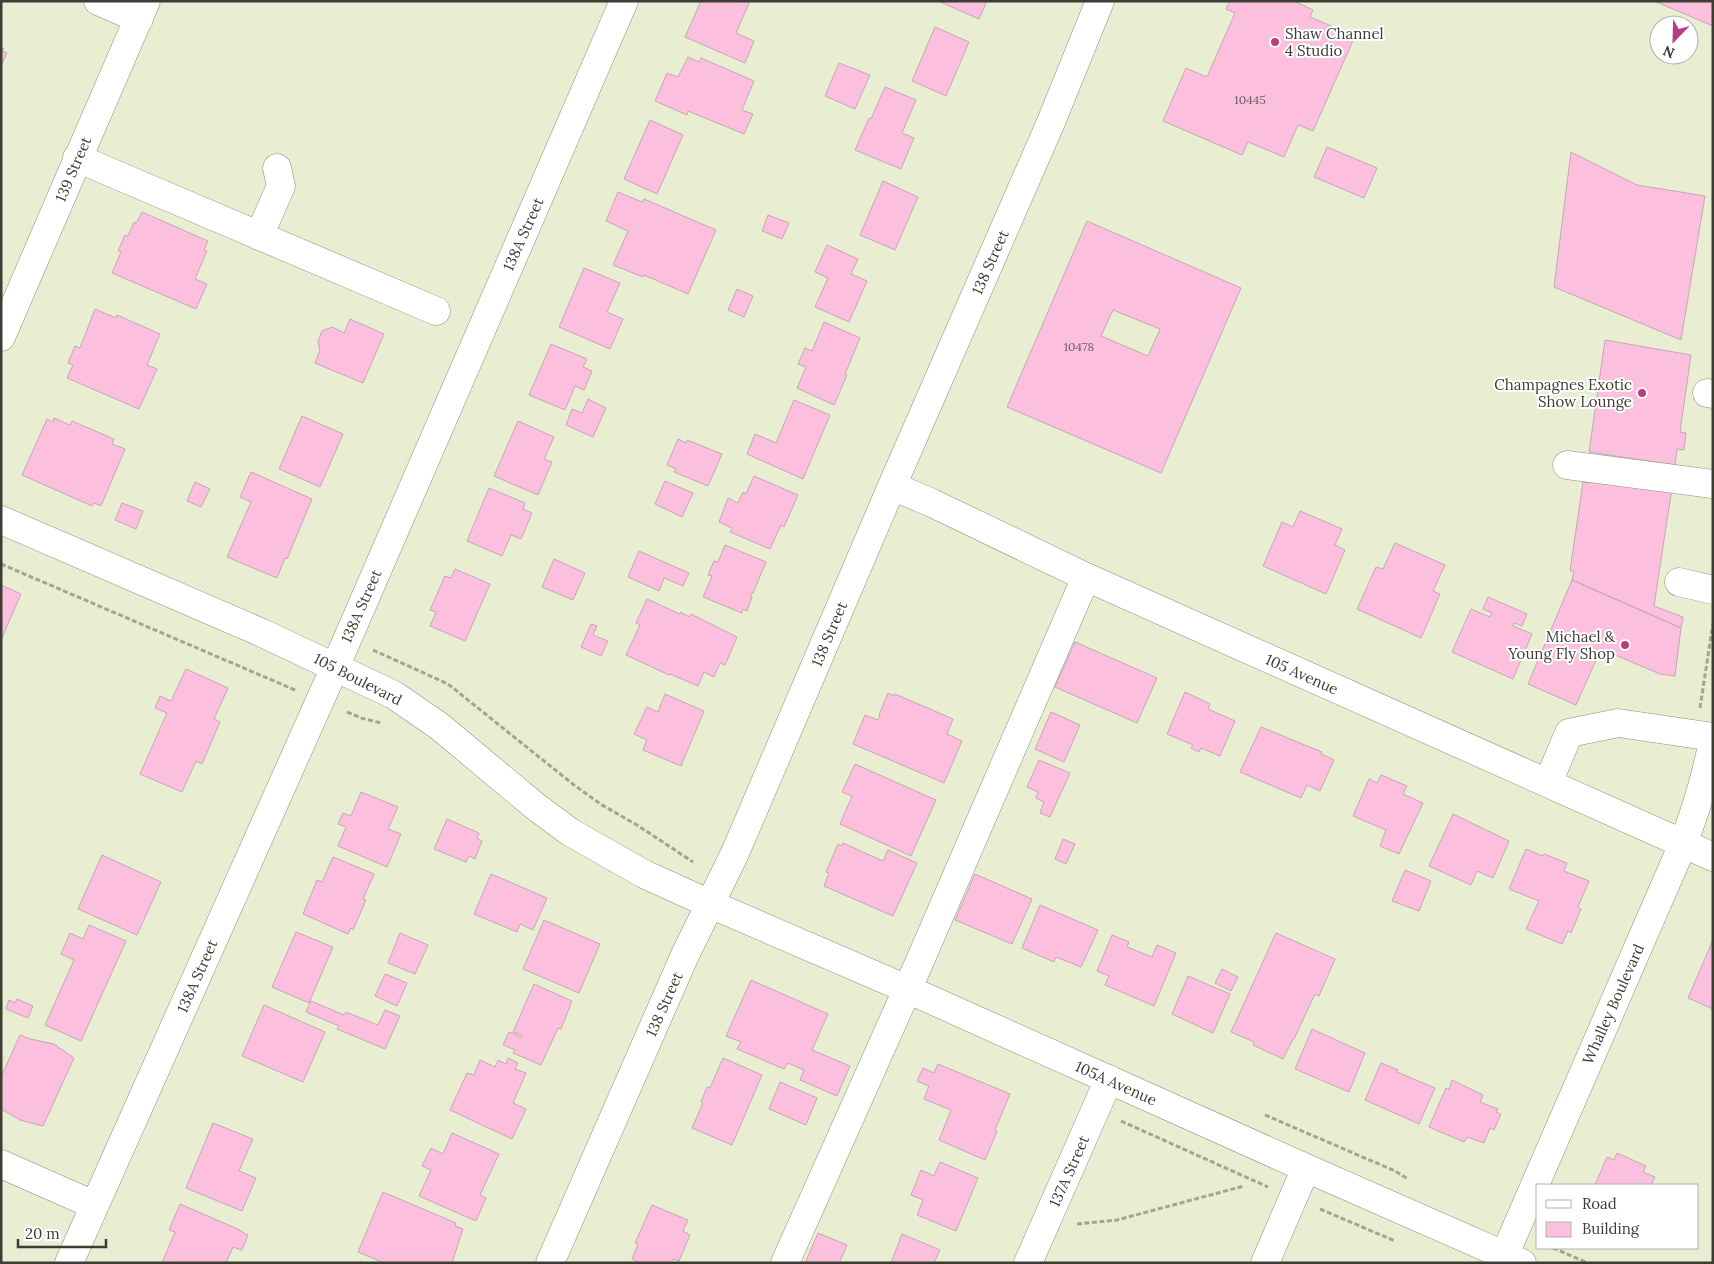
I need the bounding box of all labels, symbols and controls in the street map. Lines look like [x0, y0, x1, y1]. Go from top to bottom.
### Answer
north arrow [1649, 15, 1699, 65]
place label: Shaw Channel 4 Studio [1285, 24, 1384, 60]
marker: Shaw Channel 4 Studio [1269, 36, 1281, 48]
text: N [1660, 41, 1677, 62]
house number: 10445 [1234, 92, 1266, 107]
street label: 139 Street [51, 133, 95, 204]
street label: 138A Street [498, 194, 548, 274]
street label: 138 Street [967, 227, 1013, 297]
house number: 10478 [1064, 339, 1095, 354]
place label: Champagnes Exotic Show Lounge [1494, 375, 1632, 411]
marker: Champagnes Exotic Show Lounge [1636, 387, 1648, 399]
street label: 138A Street [336, 566, 386, 646]
street label: 138 Street [807, 598, 851, 669]
place label: Michael & Young Fly Shop [1507, 627, 1616, 663]
marker: Michael & Young Fly Shop [1619, 639, 1631, 651]
street label: 105 Boulevard [311, 649, 405, 709]
street label: 105 Avenue [1263, 649, 1341, 699]
street label: 138A Street [172, 936, 222, 1016]
street label: Whalley Boulevard [1578, 941, 1648, 1067]
street label: 138 Street [641, 969, 687, 1039]
street label: 105A Avenue [1072, 1057, 1160, 1109]
street label: 137A Street [1045, 1132, 1093, 1210]
legend [1536, 1184, 1699, 1249]
text: Road [1582, 1194, 1617, 1213]
scale bar [18, 1216, 105, 1248]
text: Building [1582, 1219, 1640, 1238]
text: 20 m [25, 1224, 60, 1243]

